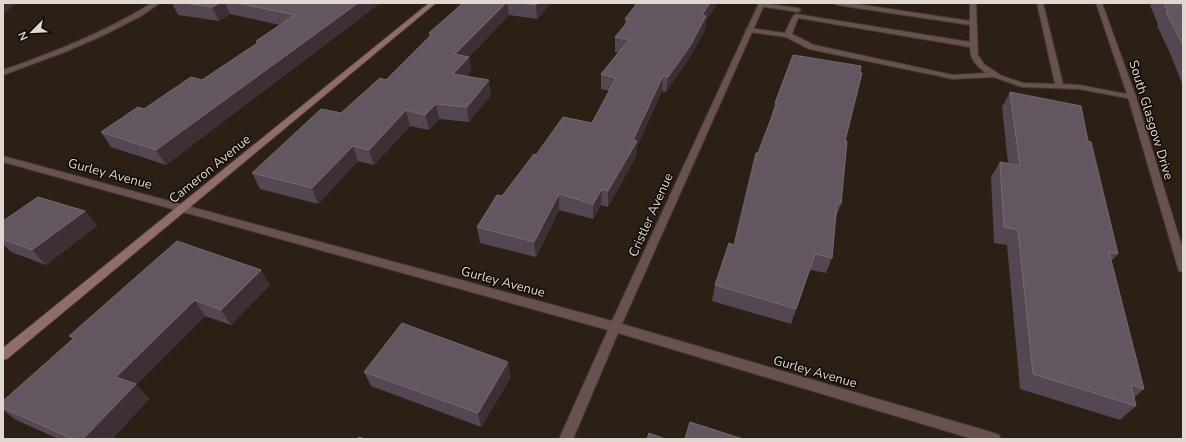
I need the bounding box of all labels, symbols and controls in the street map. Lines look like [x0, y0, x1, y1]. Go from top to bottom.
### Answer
north arrow [12, 12, 52, 52]
text: N [15, 29, 32, 43]
street label: South Glasgow Drive [1124, 58, 1178, 182]
street label: Cameron Avenue [165, 130, 255, 208]
street label: Gurley Avenue [66, 154, 154, 194]
street label: Cristler Avenue [624, 170, 678, 260]
street label: Gurley Avenue [459, 262, 547, 302]
street label: Gurley Avenue [771, 351, 859, 393]

